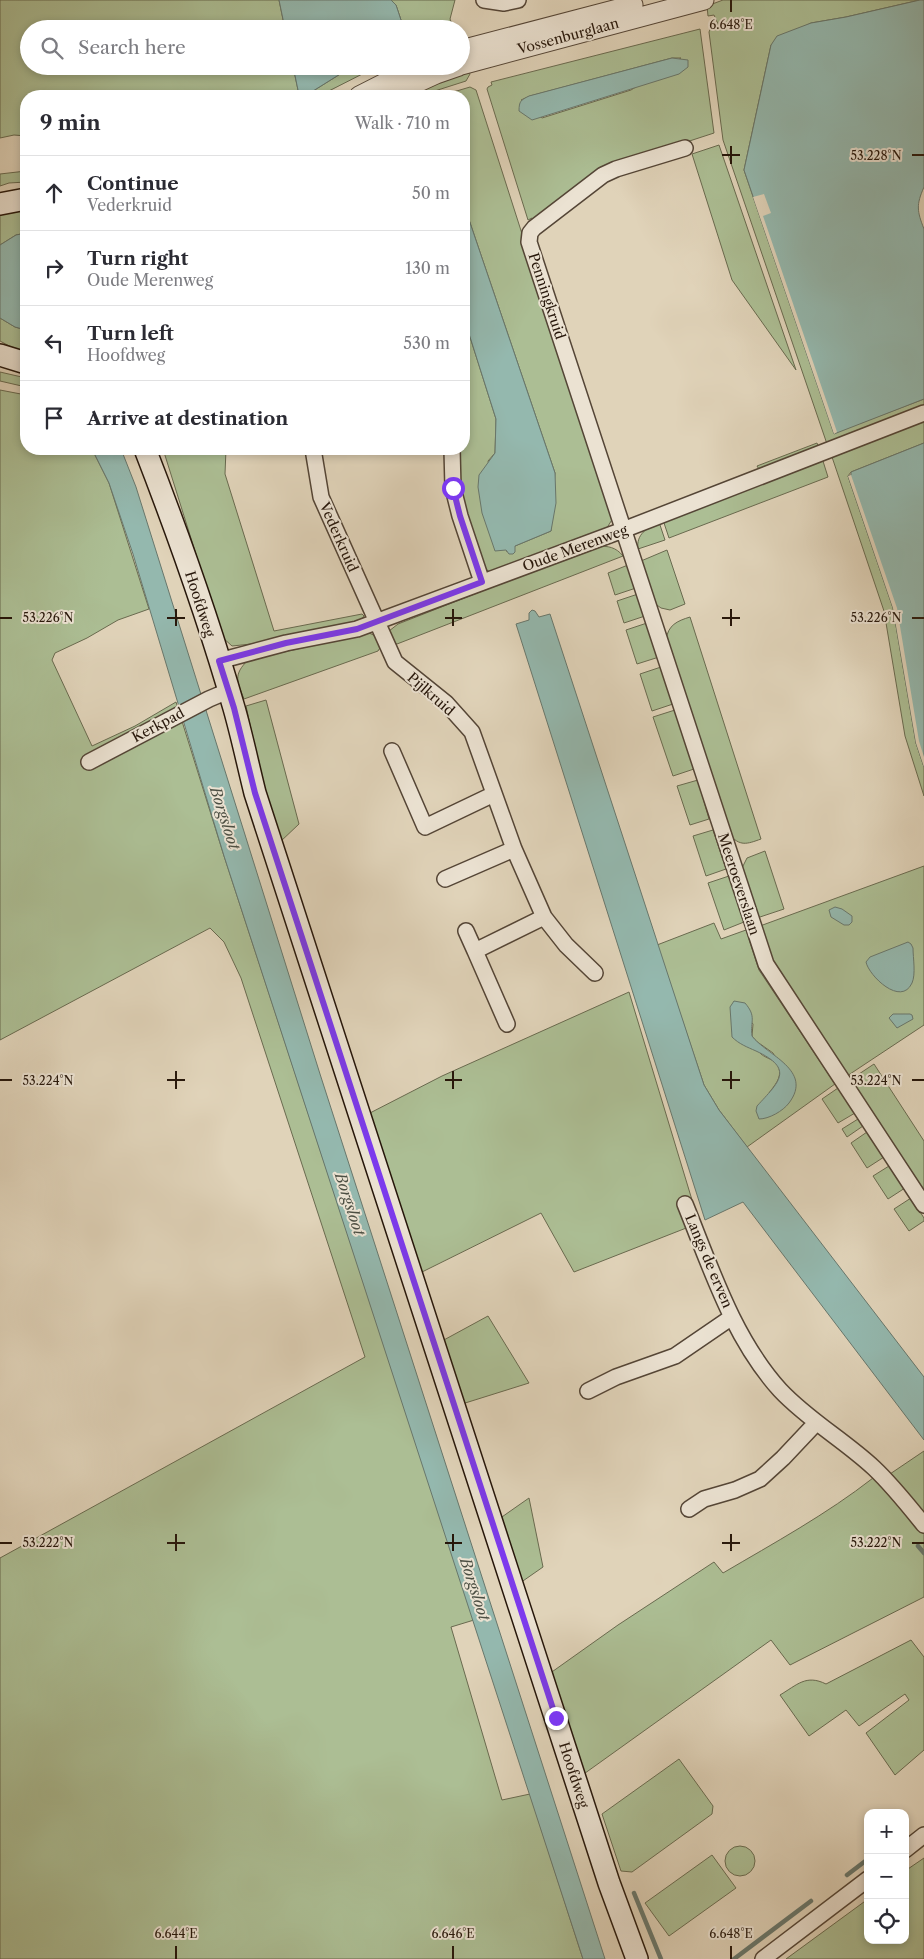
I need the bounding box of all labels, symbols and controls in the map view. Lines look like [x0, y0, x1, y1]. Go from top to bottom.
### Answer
street label: Vossenburglaan [514, 14, 621, 58]
text: 6.648°E [709, 17, 753, 32]
search box [20, 20, 470, 75]
icon: search [38, 34, 66, 62]
text: Search here [78, 36, 186, 59]
text: 9 min [40, 110, 101, 135]
text: Walk · 710 m [355, 113, 450, 133]
text: 53.228°N [850, 148, 902, 163]
text: Continue [87, 172, 179, 195]
icon: ahead [40, 179, 68, 207]
text: 50 m [412, 183, 450, 203]
text: Vederkruid [87, 195, 172, 215]
text: Turn right [87, 247, 188, 270]
street label: Penningkruid [525, 250, 570, 342]
icon: right [40, 254, 68, 282]
text: 130 m [405, 258, 450, 278]
text: Oude Merenweg [87, 270, 213, 290]
text: Turn left [87, 322, 174, 345]
icon: left [40, 329, 68, 357]
text: 530 m [403, 333, 450, 353]
text: Hoofdweg [87, 345, 165, 365]
icon: arrive [40, 404, 68, 432]
text: Arrive at destination [87, 407, 288, 430]
route start [442, 477, 465, 500]
street label: Vederkruid [315, 498, 363, 575]
street label: Oude Merenweg [520, 520, 631, 575]
street label: Hoofdweg [181, 569, 219, 640]
text: 53.226°N [23, 610, 73, 625]
text: 53.226°N [851, 610, 901, 625]
street label: Pijlkruid [404, 668, 459, 720]
street label: Kerkpad [129, 703, 188, 746]
water label: Borgsloot [206, 783, 244, 852]
street label: Meeroeverslaan [714, 831, 764, 937]
text: 53.224°N [23, 1073, 73, 1088]
text: 53.224°N [851, 1073, 901, 1088]
water label: Borgsloot [331, 1169, 369, 1238]
street label: Langs de erven [681, 1211, 737, 1311]
text: 53.222°N [23, 1535, 74, 1550]
text: 53.222°N [851, 1535, 902, 1550]
water label: Borgsloot [456, 1554, 494, 1623]
route end [545, 1707, 568, 1730]
street label: Hoofdweg [555, 1740, 593, 1811]
map controls [864, 1809, 909, 1944]
button: + [864, 1809, 909, 1854]
button: − [864, 1854, 909, 1899]
button: locate [864, 1899, 909, 1944]
text: 6.644°E [154, 1926, 198, 1941]
text: 6.646°E [431, 1926, 475, 1941]
text: 6.648°E [709, 1926, 753, 1941]

